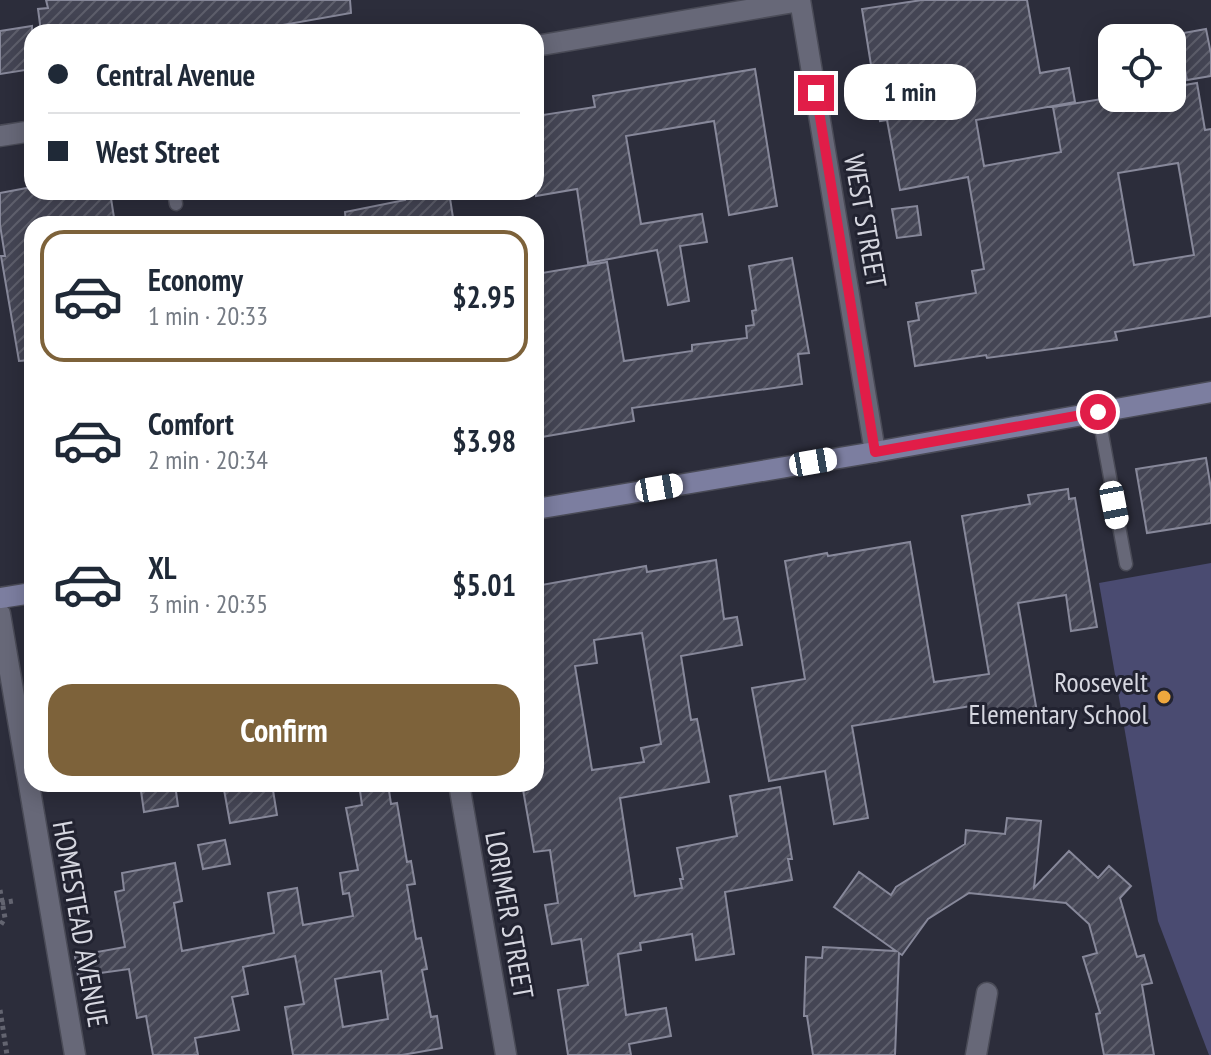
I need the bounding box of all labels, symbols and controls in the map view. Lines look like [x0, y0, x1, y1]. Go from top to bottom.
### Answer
map controls [1098, 24, 1186, 112]
button: locate [1098, 24, 1186, 112]
text: Central Avenue [96, 55, 255, 94]
callout: 1 min [844, 65, 976, 121]
route end [798, 75, 834, 111]
text: 1 min [884, 75, 936, 108]
text: West Street [96, 132, 219, 171]
street label: WEST STREET [836, 151, 896, 291]
icon: car [52, 260, 124, 332]
text: Economy [148, 260, 243, 299]
text: $2.95 [452, 277, 516, 316]
text: 1 min · 20:33 [148, 299, 268, 332]
route start [1080, 394, 1116, 430]
icon: car [52, 404, 124, 476]
text: Comfort [148, 404, 234, 443]
text: $3.98 [452, 421, 516, 460]
text: 2 min · 20:34 [148, 443, 268, 476]
car [787, 446, 839, 478]
car [633, 472, 685, 504]
car [1098, 479, 1130, 531]
icon: car [52, 548, 124, 620]
text: XL [148, 548, 177, 587]
text: $5.01 [452, 565, 516, 604]
text: 3 min · 20:35 [148, 587, 268, 620]
place label: Roosevelt Elementary School [969, 663, 1148, 732]
button: Confirm [48, 684, 520, 776]
marker: Roosevelt Elementary School [1155, 688, 1173, 706]
street label: HOMESTEAD AVENUE [45, 818, 117, 1030]
street label: LORIMER STREET [477, 829, 543, 1002]

